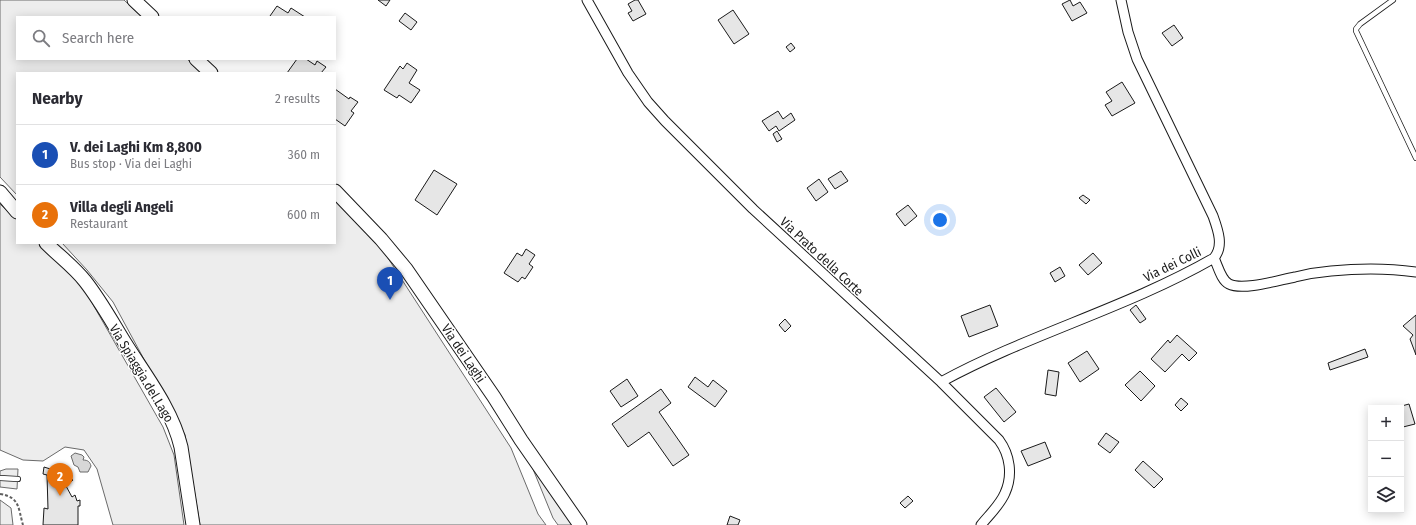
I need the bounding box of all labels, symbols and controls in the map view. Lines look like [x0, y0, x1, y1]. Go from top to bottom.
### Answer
search box [16, 16, 336, 60]
icon: search [30, 27, 52, 49]
text: Search here [62, 29, 134, 47]
text: Nearby [32, 88, 83, 109]
text: 2 results [275, 91, 320, 106]
text: V. dei Laghi Km 8,800 [70, 138, 202, 156]
text: 1 [42, 147, 48, 162]
text: 360 m [288, 147, 320, 162]
text: Bus stop · Via dei Laghi [70, 156, 192, 171]
text: Villa degli Angeli [70, 198, 174, 216]
text: 2 [42, 207, 48, 222]
text: 600 m [287, 207, 320, 222]
your location [930, 210, 950, 230]
street label: Via Prato della Corte [777, 214, 866, 299]
text: Restaurant [70, 216, 128, 231]
street label: Via dei Colli [1141, 244, 1204, 285]
pin: 1 [377, 267, 403, 300]
street label: Via dei Laghi [439, 321, 489, 385]
street label: Via Spiaggia del Lago [106, 322, 177, 425]
map controls [1368, 405, 1404, 513]
button: + [1368, 405, 1404, 441]
button: − [1368, 441, 1404, 477]
pin: 2 [47, 463, 73, 496]
button: layers [1368, 477, 1404, 513]

